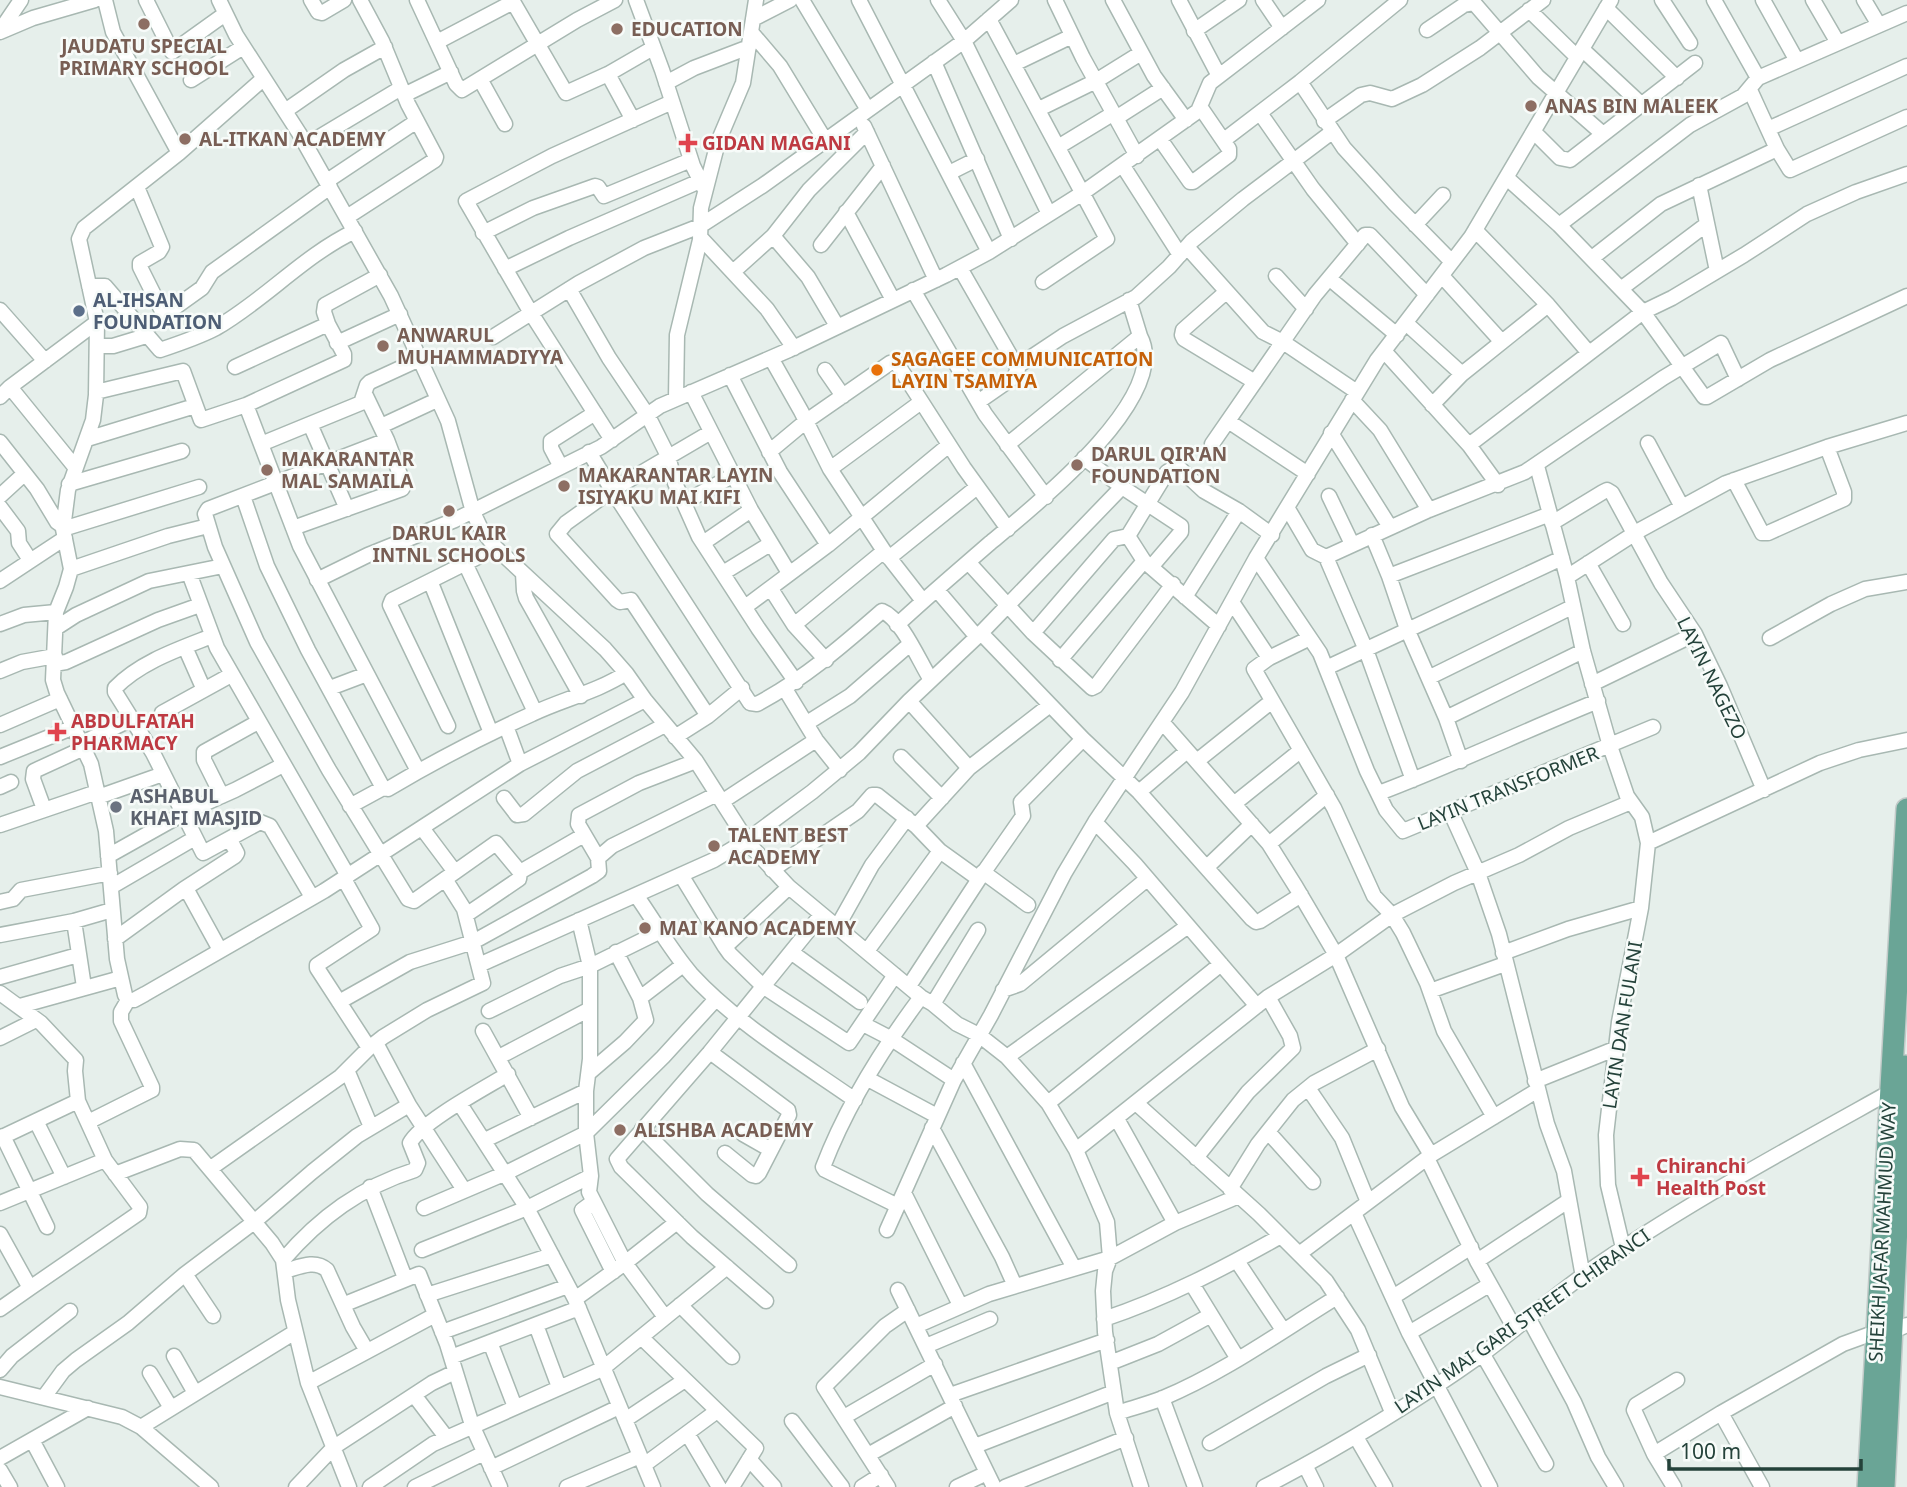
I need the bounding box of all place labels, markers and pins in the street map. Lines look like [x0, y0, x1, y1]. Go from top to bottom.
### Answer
marker: JAUDATU SPECIAL PRIMARY SCHOOL [136, 16, 152, 32]
place label: EDUCATION [631, 16, 743, 42]
marker: EDUCATION [609, 21, 625, 37]
place label: JAUDATU SPECIAL PRIMARY SCHOOL [59, 33, 229, 81]
place label: ANAS BIN MALEEK [1545, 93, 1719, 119]
marker: ANAS BIN MALEEK [1523, 98, 1539, 114]
place label: AL-ITKAN ACADEMY [199, 126, 386, 152]
place label: GIDAN MAGANI [702, 130, 851, 156]
marker: AL-ITKAN ACADEMY [177, 131, 193, 147]
marker: GIDAN MAGANI [680, 135, 696, 151]
place label: AL-IHSAN FOUNDATION [93, 287, 222, 335]
marker: AL-IHSAN FOUNDATION [71, 303, 87, 319]
place label: ANWARUL MUHAMMADIYYA [397, 322, 564, 370]
marker: ANWARUL MUHAMMADIYYA [375, 338, 391, 354]
place label: SAGAGEE COMMUNICATION LAYIN TSAMIYA [891, 346, 1153, 394]
marker: SAGAGEE COMMUNICATION LAYIN TSAMIYA [869, 362, 885, 378]
place label: DARUL QIR'AN FOUNDATION [1091, 441, 1227, 489]
place label: MAKARANTAR MAL SAMAILA [281, 446, 415, 494]
marker: DARUL QIR'AN FOUNDATION [1069, 457, 1085, 473]
marker: MAKARANTAR MAL SAMAILA [259, 462, 275, 478]
place label: MAKARANTAR LAYIN ISIYAKU MAI KIFI [578, 462, 773, 510]
marker: MAKARANTAR LAYIN ISIYAKU MAI KIFI [556, 478, 572, 494]
marker: DARUL KAIR INTNL SCHOOLS [441, 503, 457, 519]
place label: DARUL KAIR INTNL SCHOOLS [372, 520, 526, 568]
place label: ABDULFATAH PHARMACY [71, 708, 195, 756]
marker: ABDULFATAH PHARMACY [49, 724, 65, 740]
place label: ASHABUL KHAFI MASJID [130, 783, 262, 831]
marker: ASHABUL KHAFI MASJID [108, 799, 124, 815]
place label: TALENT BEST ACADEMY [728, 822, 848, 870]
marker: TALENT BEST ACADEMY [706, 838, 722, 854]
place label: MAI KANO ACADEMY [659, 915, 856, 941]
marker: MAI KANO ACADEMY [637, 920, 653, 936]
place label: ALISHBA ACADEMY [634, 1117, 813, 1143]
marker: ALISHBA ACADEMY [612, 1122, 628, 1138]
place label: Chiranchi Health Post [1656, 1153, 1766, 1201]
marker: Chiranchi Health Post [1630, 1167, 1650, 1187]

